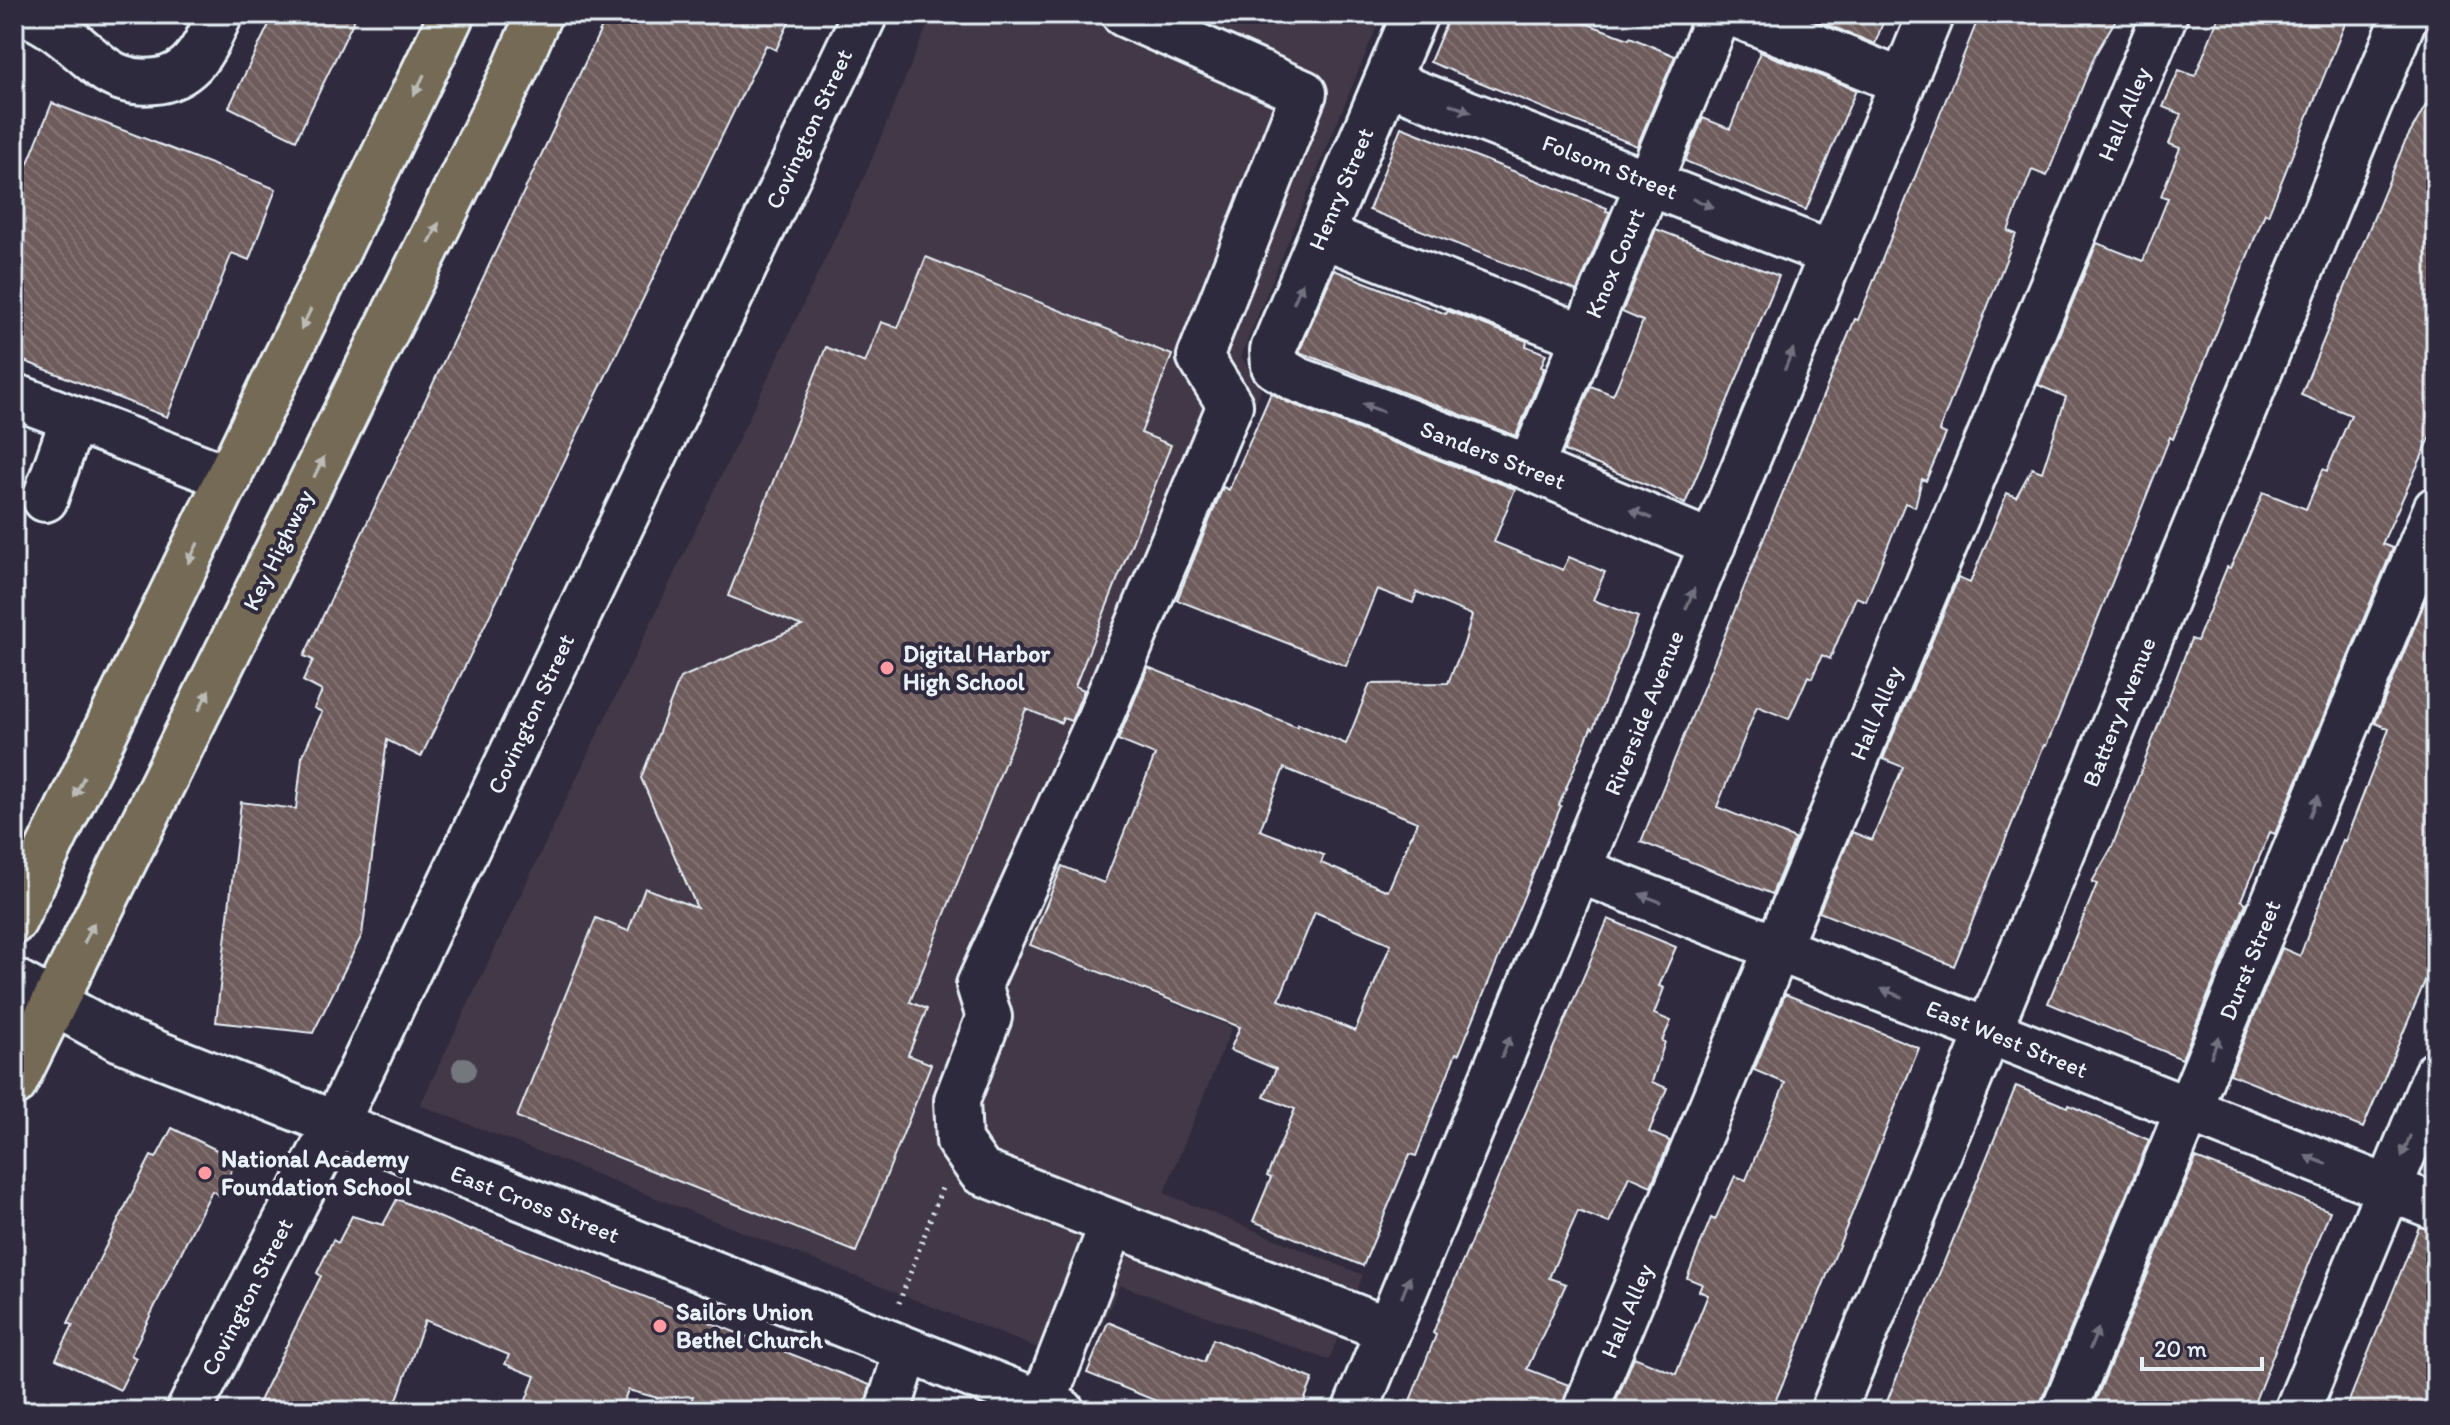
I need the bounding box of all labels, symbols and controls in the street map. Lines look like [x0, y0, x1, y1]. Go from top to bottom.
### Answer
street label: Covington Street [759, 44, 858, 213]
street label: Hall Alley [2091, 62, 2156, 165]
one-way arrow [413, 73, 426, 96]
one-way arrow [1448, 102, 1472, 115]
street label: Henry Street [1302, 123, 1379, 255]
street label: Folsom Street [1538, 127, 1682, 206]
one-way arrow [1691, 197, 1715, 210]
street label: Knox Court [1578, 203, 1651, 322]
one-way arrow [427, 222, 441, 245]
one-way arrow [1291, 281, 1304, 305]
one-way arrow [299, 307, 313, 331]
one-way arrow [1783, 347, 1796, 371]
one-way arrow [1361, 401, 1385, 414]
street label: Sanders Street [1416, 414, 1570, 496]
one-way arrow [312, 455, 326, 478]
street label: Key Highway [236, 485, 319, 615]
one-way arrow [1629, 507, 1653, 520]
one-way arrow [186, 541, 200, 565]
one-way arrow [1684, 587, 1697, 611]
street label: Riverside Avenue [1597, 626, 1690, 800]
street label: Covington Street [481, 629, 580, 798]
street label: Battery Avenue [2075, 633, 2162, 791]
place label: Digital Harbor High School [903, 639, 1050, 697]
marker: Digital Harbor High School [878, 659, 896, 677]
street label: Hall Alley [1843, 661, 1908, 764]
one-way arrow [197, 688, 211, 711]
one-way arrow [72, 775, 86, 798]
one-way arrow [2307, 794, 2320, 818]
one-way arrow [1638, 891, 1662, 904]
street label: Durst Street [2212, 895, 2287, 1024]
one-way arrow [82, 921, 96, 944]
one-way arrow [1880, 986, 1904, 999]
street label: East West Street [1922, 993, 2092, 1084]
one-way arrow [1499, 1035, 1512, 1059]
one-way arrow [2208, 1035, 2221, 1059]
one-way arrow [2400, 1134, 2413, 1158]
place label: National Academy Foundation School [221, 1144, 412, 1201]
one-way arrow [2304, 1153, 2328, 1166]
street label: East Cross Street [447, 1158, 624, 1249]
marker: National Academy Foundation School [196, 1164, 214, 1182]
street label: Covington Street [194, 1213, 299, 1381]
street label: Hall Alley [1594, 1259, 1659, 1362]
one-way arrow [1400, 1275, 1413, 1299]
place label: Sailors Union Bethel Church [676, 1297, 824, 1354]
marker: Sailors Union Bethel Church [651, 1317, 669, 1335]
scale bar [2142, 1321, 2262, 1371]
one-way arrow [2088, 1327, 2101, 1351]
text: 20 m [2154, 1334, 2207, 1363]

